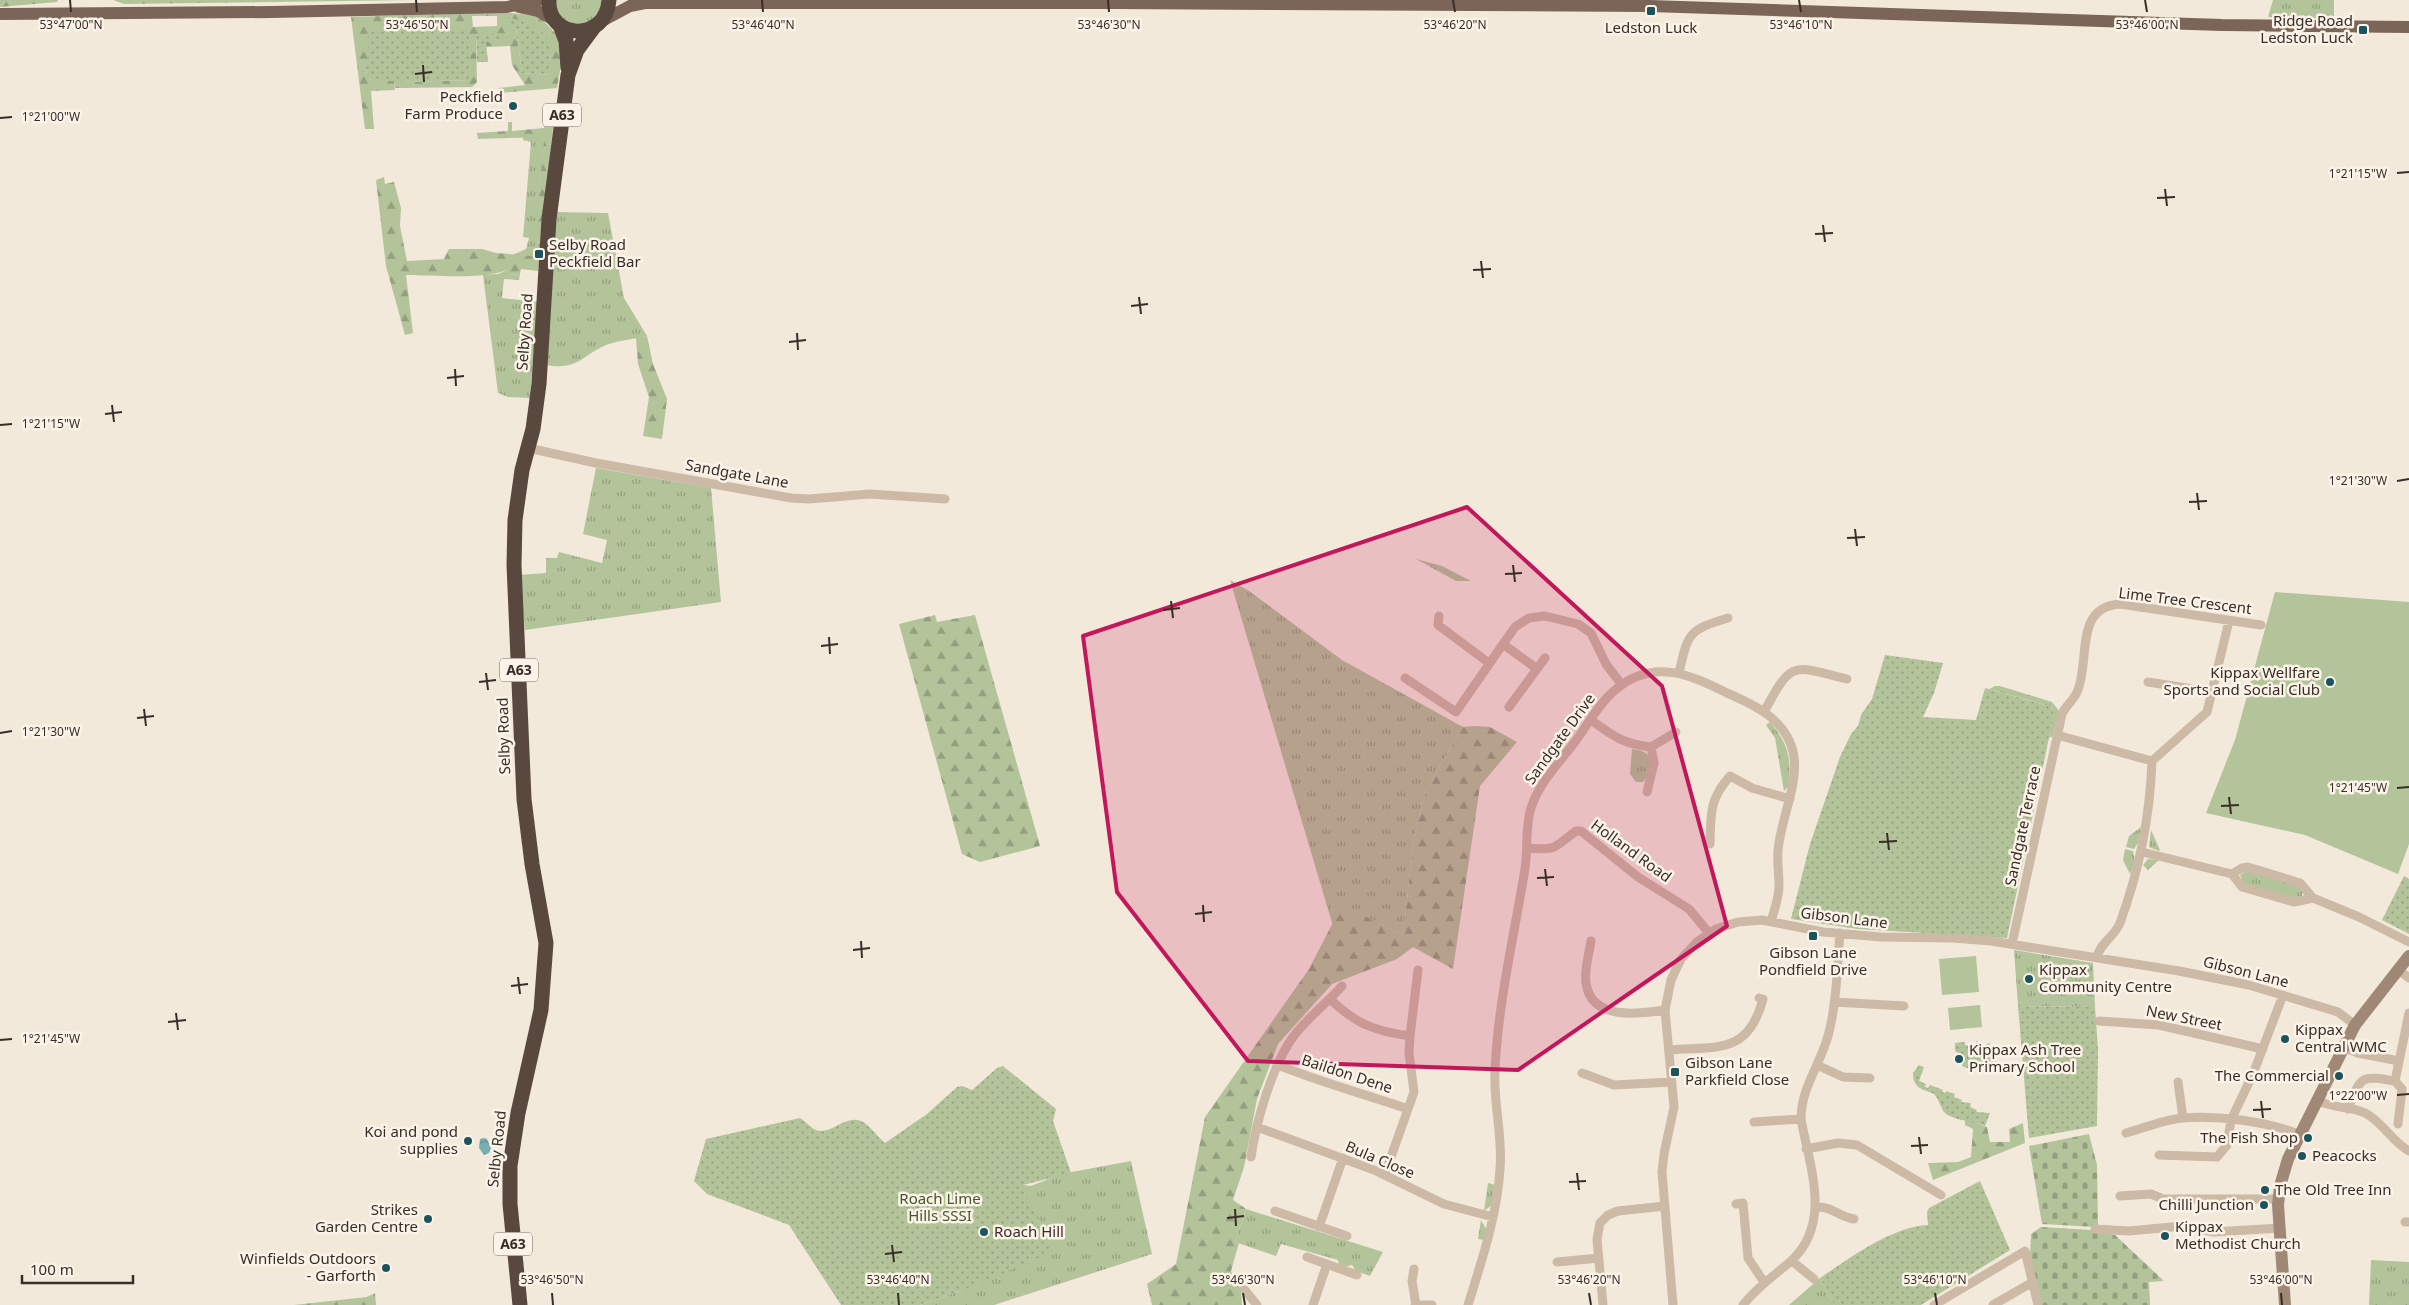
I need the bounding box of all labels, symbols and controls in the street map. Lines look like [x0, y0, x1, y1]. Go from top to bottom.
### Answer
marker: Ledston Luck [1645, 5, 1657, 17]
place label: Ridge Road Ledston Luck [2260, 10, 2353, 47]
text: 53°47'00"N [39, 16, 103, 33]
text: 53°46'50"N [385, 16, 449, 33]
text: 53°46'40"N [731, 16, 795, 33]
text: 53°46'30"N [1077, 16, 1141, 33]
text: 53°46'20"N [1423, 16, 1487, 33]
text: 53°46'10"N [1769, 16, 1833, 33]
text: 53°46'00"N [2115, 16, 2179, 33]
place label: Ledston Luck [1605, 17, 1697, 37]
marker: Ridge Road Ledston Luck [2357, 24, 2369, 36]
place label: Peckfield Farm Produce [404, 86, 503, 123]
marker: Peckfield Farm Produce [507, 100, 519, 112]
road number: A63 [543, 104, 581, 126]
text: 1°21'00"W [22, 108, 80, 125]
text: 1°21'15"W [2329, 165, 2387, 182]
place label: Selby Road Peckfield Bar [549, 234, 641, 271]
marker: Selby Road Peckfield Bar [533, 248, 545, 260]
street label: Selby Road [511, 293, 537, 371]
text: 1°21'15"W [22, 415, 80, 432]
street label: Sandgate Lane [684, 454, 790, 492]
text: 1°21'30"W [2329, 472, 2387, 489]
street label: Lime Tree Crescent [2118, 582, 2253, 618]
road number: A63 [500, 658, 538, 682]
place label: Kippax Wellfare Sports and Social Club [2164, 662, 2320, 699]
marker: Kippax Wellfare Sports and Social Club [2324, 676, 2336, 688]
street label: Sandgate Drive [1519, 689, 1599, 788]
street label: Selby Road [492, 697, 514, 775]
text: 1°21'30"W [22, 723, 80, 740]
street label: Sandgate Terrace [2000, 764, 2045, 888]
text: 1°21'45"W [2329, 779, 2387, 796]
street label: Holland Road [1587, 814, 1676, 886]
street label: Gibson Lane [1800, 902, 1889, 932]
marker: Gibson Lane Pondfield Drive [1807, 930, 1819, 942]
place label: Gibson Lane Pondfield Drive [1759, 942, 1867, 979]
street label: Gibson Lane [2201, 951, 2291, 991]
place label: Kippax Community Centre [2039, 959, 2172, 996]
marker: Kippax Community Centre [2023, 973, 2035, 985]
street label: New Street [2144, 1000, 2225, 1034]
place label: Kippax Central WMC [2295, 1019, 2387, 1056]
text: 1°21'45"W [22, 1030, 80, 1047]
marker: Kippax Central WMC [2279, 1033, 2291, 1045]
place label: Kippax Ash Tree Primary School [1969, 1039, 2081, 1076]
street label: Baildon Dene [1299, 1049, 1395, 1097]
place label: Gibson Lane Parkfield Close [1685, 1052, 1789, 1089]
marker: Kippax Ash Tree Primary School [1953, 1053, 1965, 1065]
place label: The Commercial [2215, 1065, 2329, 1085]
marker: Gibson Lane Parkfield Close [1669, 1066, 1681, 1078]
marker: The Commercial [2333, 1070, 2345, 1082]
text: 1°22'00"W [2329, 1087, 2387, 1104]
street label: Selby Road [482, 1110, 510, 1188]
place label: Koi and pond supplies [364, 1121, 458, 1158]
place label: The Fish Shop [2200, 1127, 2298, 1147]
marker: The Fish Shop [2302, 1132, 2314, 1144]
marker: Koi and pond supplies [462, 1135, 474, 1147]
street label: Bula Close [1343, 1136, 1418, 1183]
place label: Peacocks [2312, 1145, 2377, 1165]
marker: Peacocks [2296, 1150, 2308, 1162]
place label: The Old Tree Inn [2275, 1179, 2392, 1199]
marker: The Old Tree Inn [2259, 1184, 2271, 1196]
park label: Roach Lime Hills SSSI [899, 1188, 981, 1225]
place label: Chilli Junction [2158, 1194, 2254, 1214]
place label: Strikes Garden Centre [315, 1199, 418, 1236]
marker: Chilli Junction [2258, 1199, 2270, 1211]
marker: Strikes Garden Centre [422, 1213, 434, 1225]
place label: Kippax Methodist Church [2175, 1216, 2301, 1253]
place label: Roach Hill [994, 1221, 1064, 1241]
marker: Roach Hill [978, 1226, 990, 1238]
marker: Kippax Methodist Church [2159, 1230, 2171, 1242]
road number: A63 [494, 1232, 532, 1256]
place label: Winfields Outdoors - Garforth [240, 1248, 376, 1285]
scale bar [22, 1252, 134, 1284]
text: 100 m [30, 1259, 74, 1279]
marker: Winfields Outdoors - Garforth [380, 1262, 392, 1274]
text: 53°46'50"N [520, 1271, 584, 1288]
text: 53°46'40"N [866, 1271, 930, 1288]
text: 53°46'30"N [1211, 1271, 1275, 1288]
text: 53°46'20"N [1557, 1271, 1621, 1288]
text: 53°46'10"N [1903, 1271, 1967, 1288]
text: 53°46'00"N [2249, 1271, 2313, 1288]

